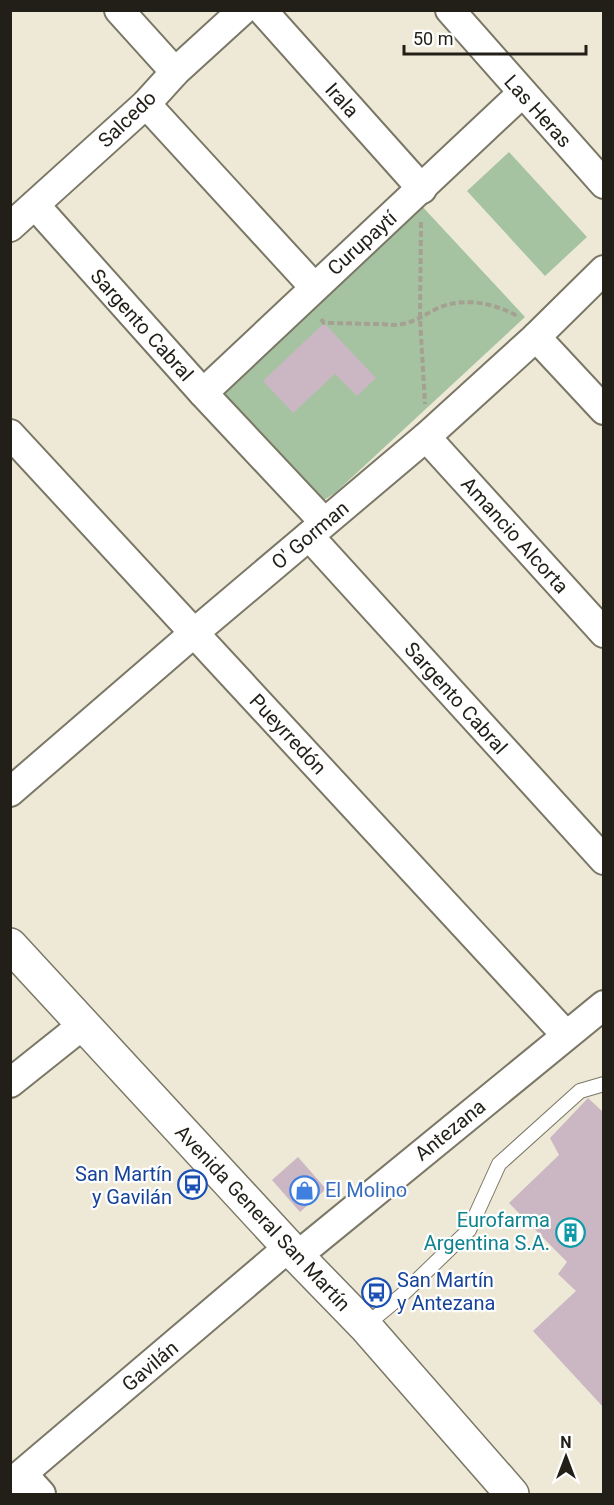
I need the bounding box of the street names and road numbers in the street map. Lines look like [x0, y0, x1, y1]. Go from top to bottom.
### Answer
street label: Las Heras [499, 70, 577, 152]
street label: Irala [320, 78, 364, 122]
street label: Salcedo [93, 86, 161, 152]
street label: Curupaytí [322, 205, 402, 280]
street label: Sargento Cabral [86, 264, 198, 386]
street label: Amancio Alcorta [456, 472, 574, 598]
street label: O' Gorman [266, 496, 354, 574]
street label: Sargento Cabral [400, 637, 512, 759]
street label: Pueyrredón [245, 689, 331, 779]
street label: Antezana [410, 1094, 490, 1166]
street label: Avenida General San Martín [170, 1120, 356, 1316]
street label: Gavilán [117, 1336, 183, 1396]

